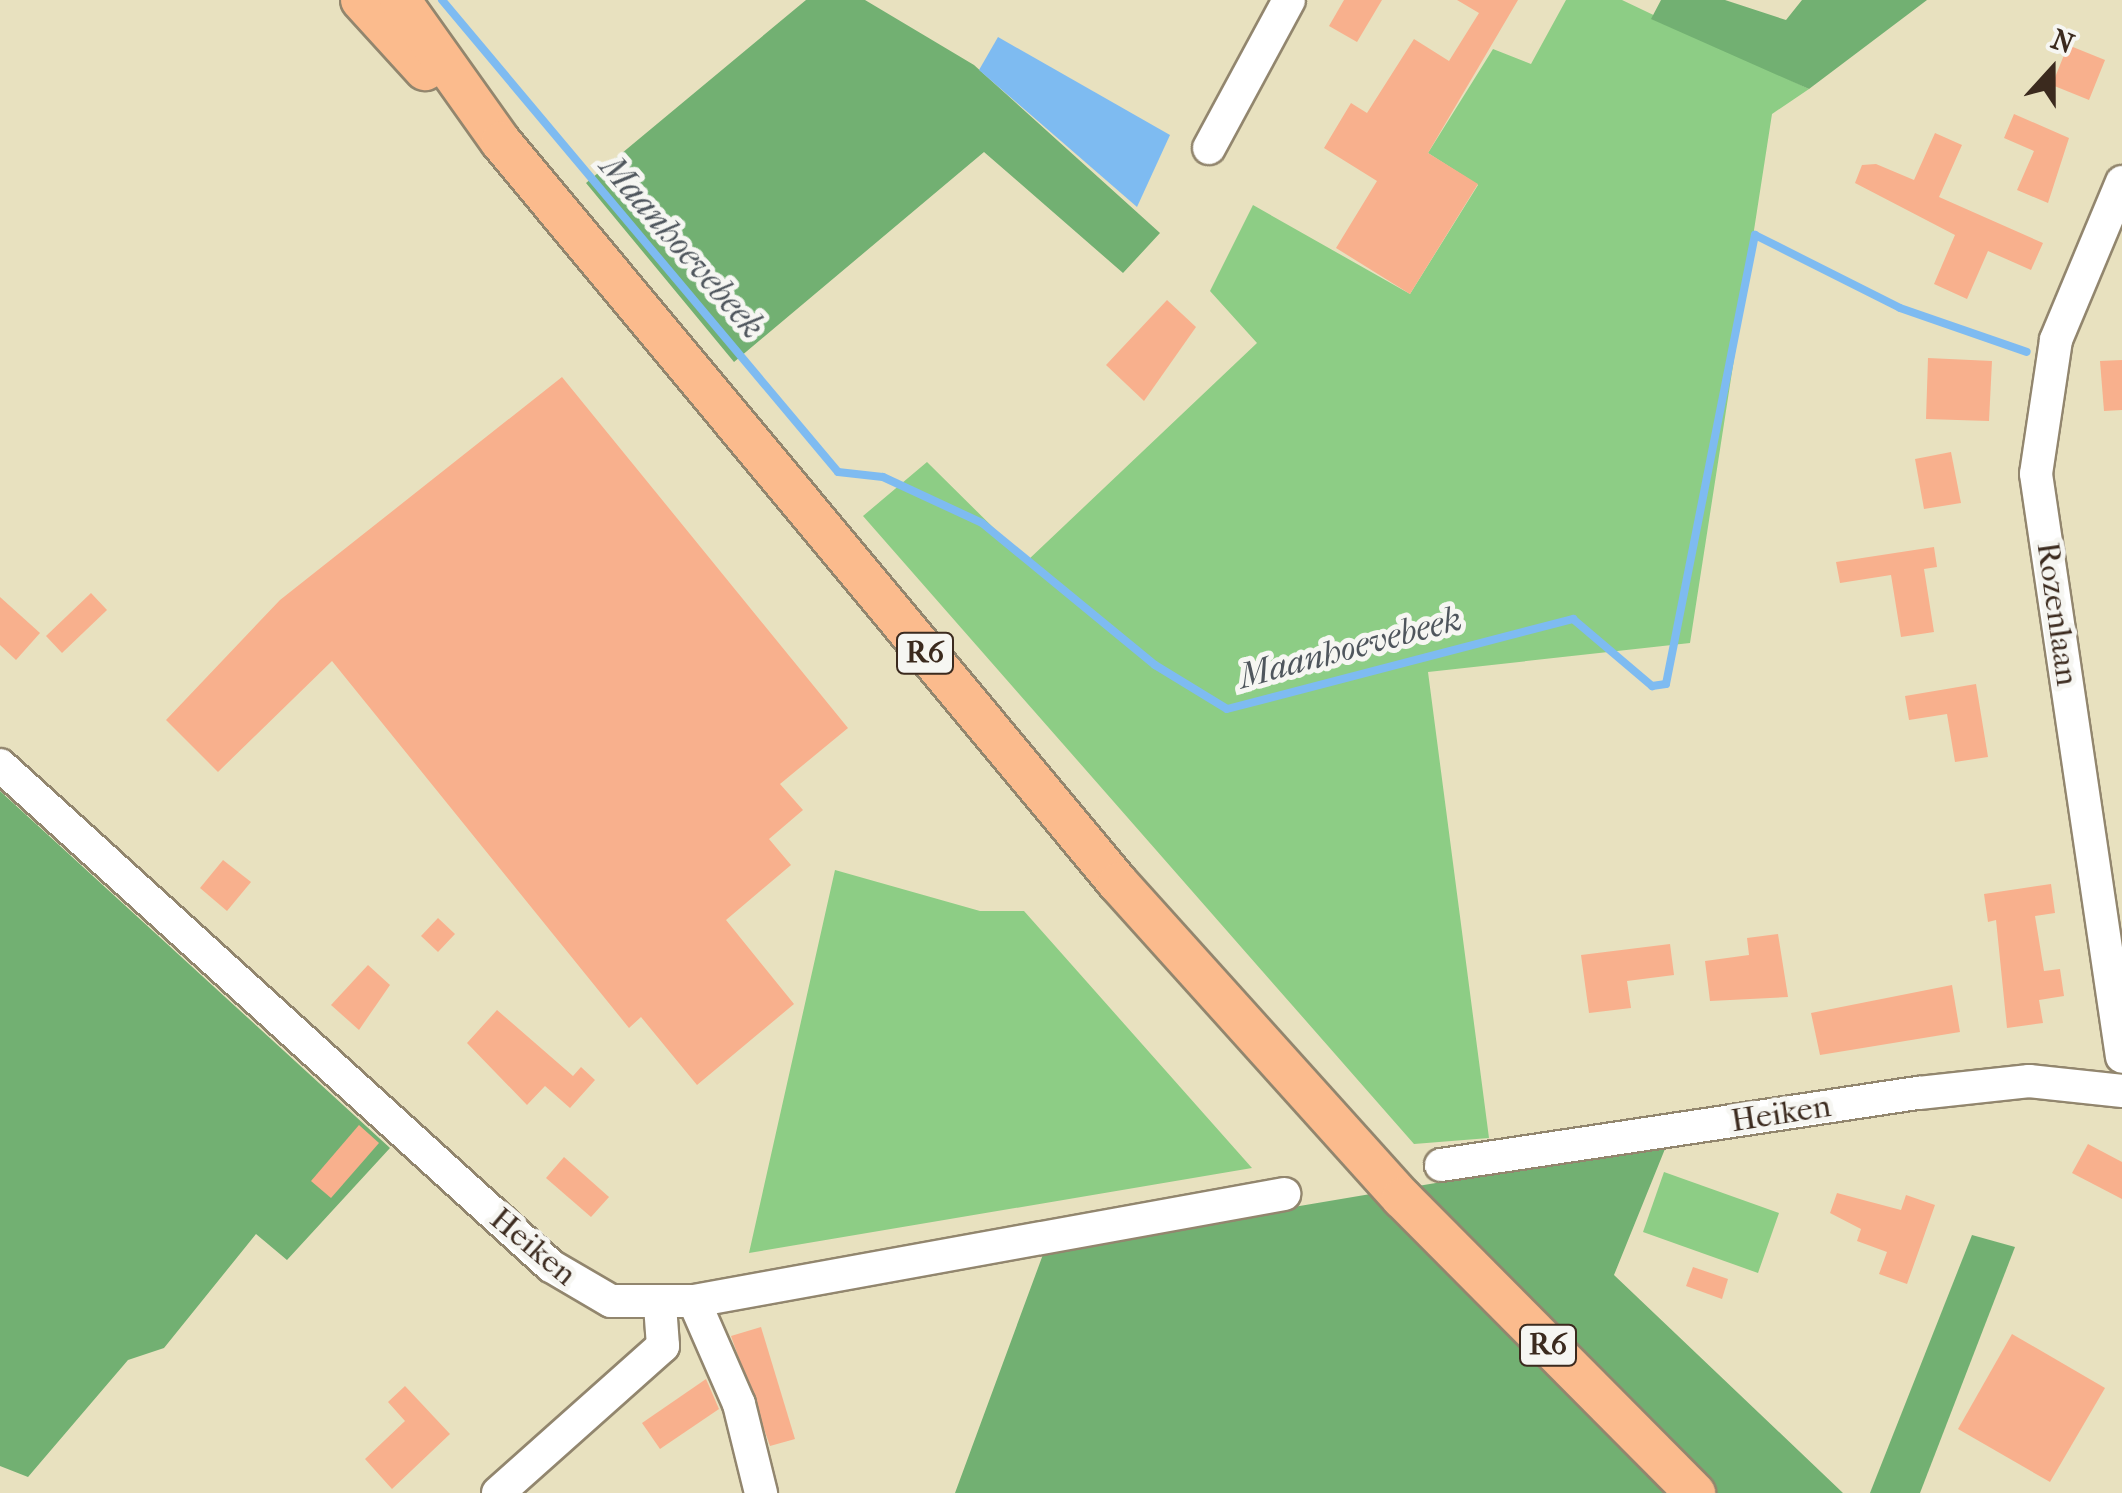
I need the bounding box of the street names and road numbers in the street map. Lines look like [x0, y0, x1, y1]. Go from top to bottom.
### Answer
street label: Rozenlaan [2028, 540, 2086, 688]
road number: R6 [895, 628, 955, 678]
street label: Heiken [1728, 1087, 1834, 1141]
street label: Heiken [482, 1200, 584, 1294]
road number: R6 [1518, 1320, 1578, 1370]

